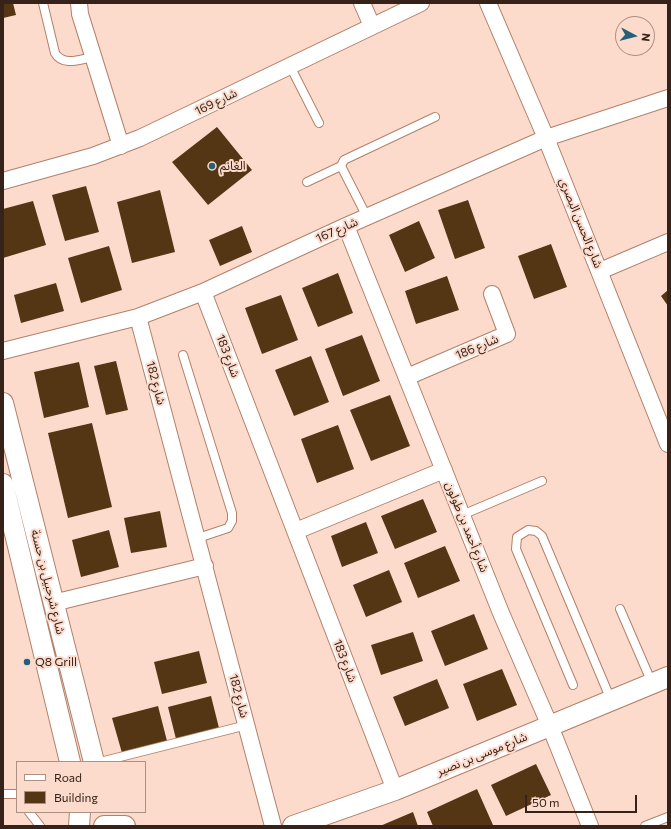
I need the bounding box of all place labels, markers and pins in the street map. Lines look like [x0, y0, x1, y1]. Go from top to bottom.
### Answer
place label: الغانم [220, 159, 246, 173]
marker: الغانم [207, 161, 217, 171]
place label: Q8 Grill [35, 655, 77, 669]
marker: Q8 Grill [22, 657, 32, 667]

